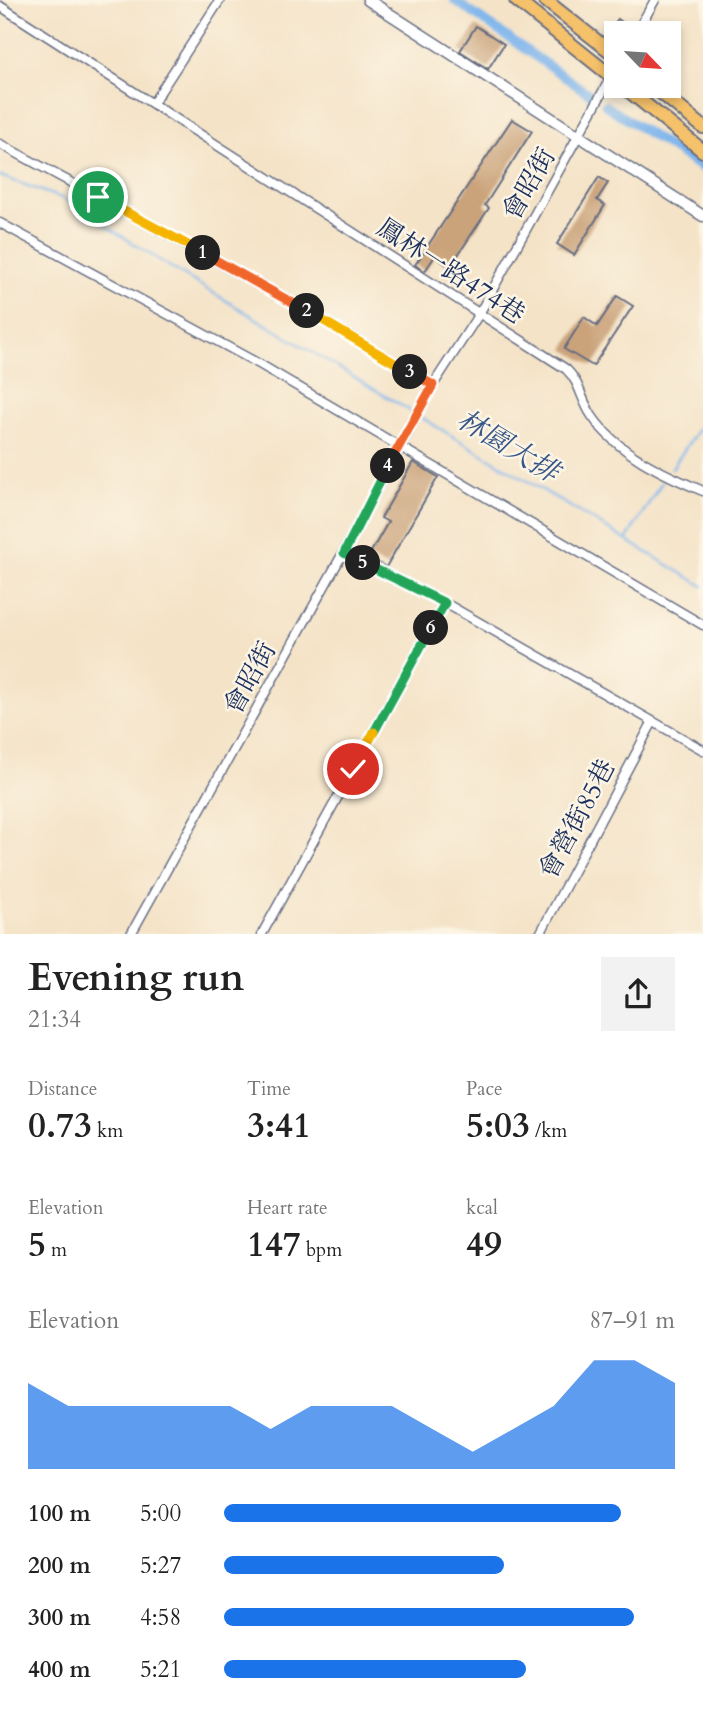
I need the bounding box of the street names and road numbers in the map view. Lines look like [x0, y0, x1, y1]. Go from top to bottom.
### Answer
street label: 會昭街 [494, 141, 564, 227]
street label: 鳳林一路474巷 [370, 210, 532, 332]
street label: 會昭街 [216, 635, 284, 721]
street label: 會營街85巷 [531, 753, 623, 885]

